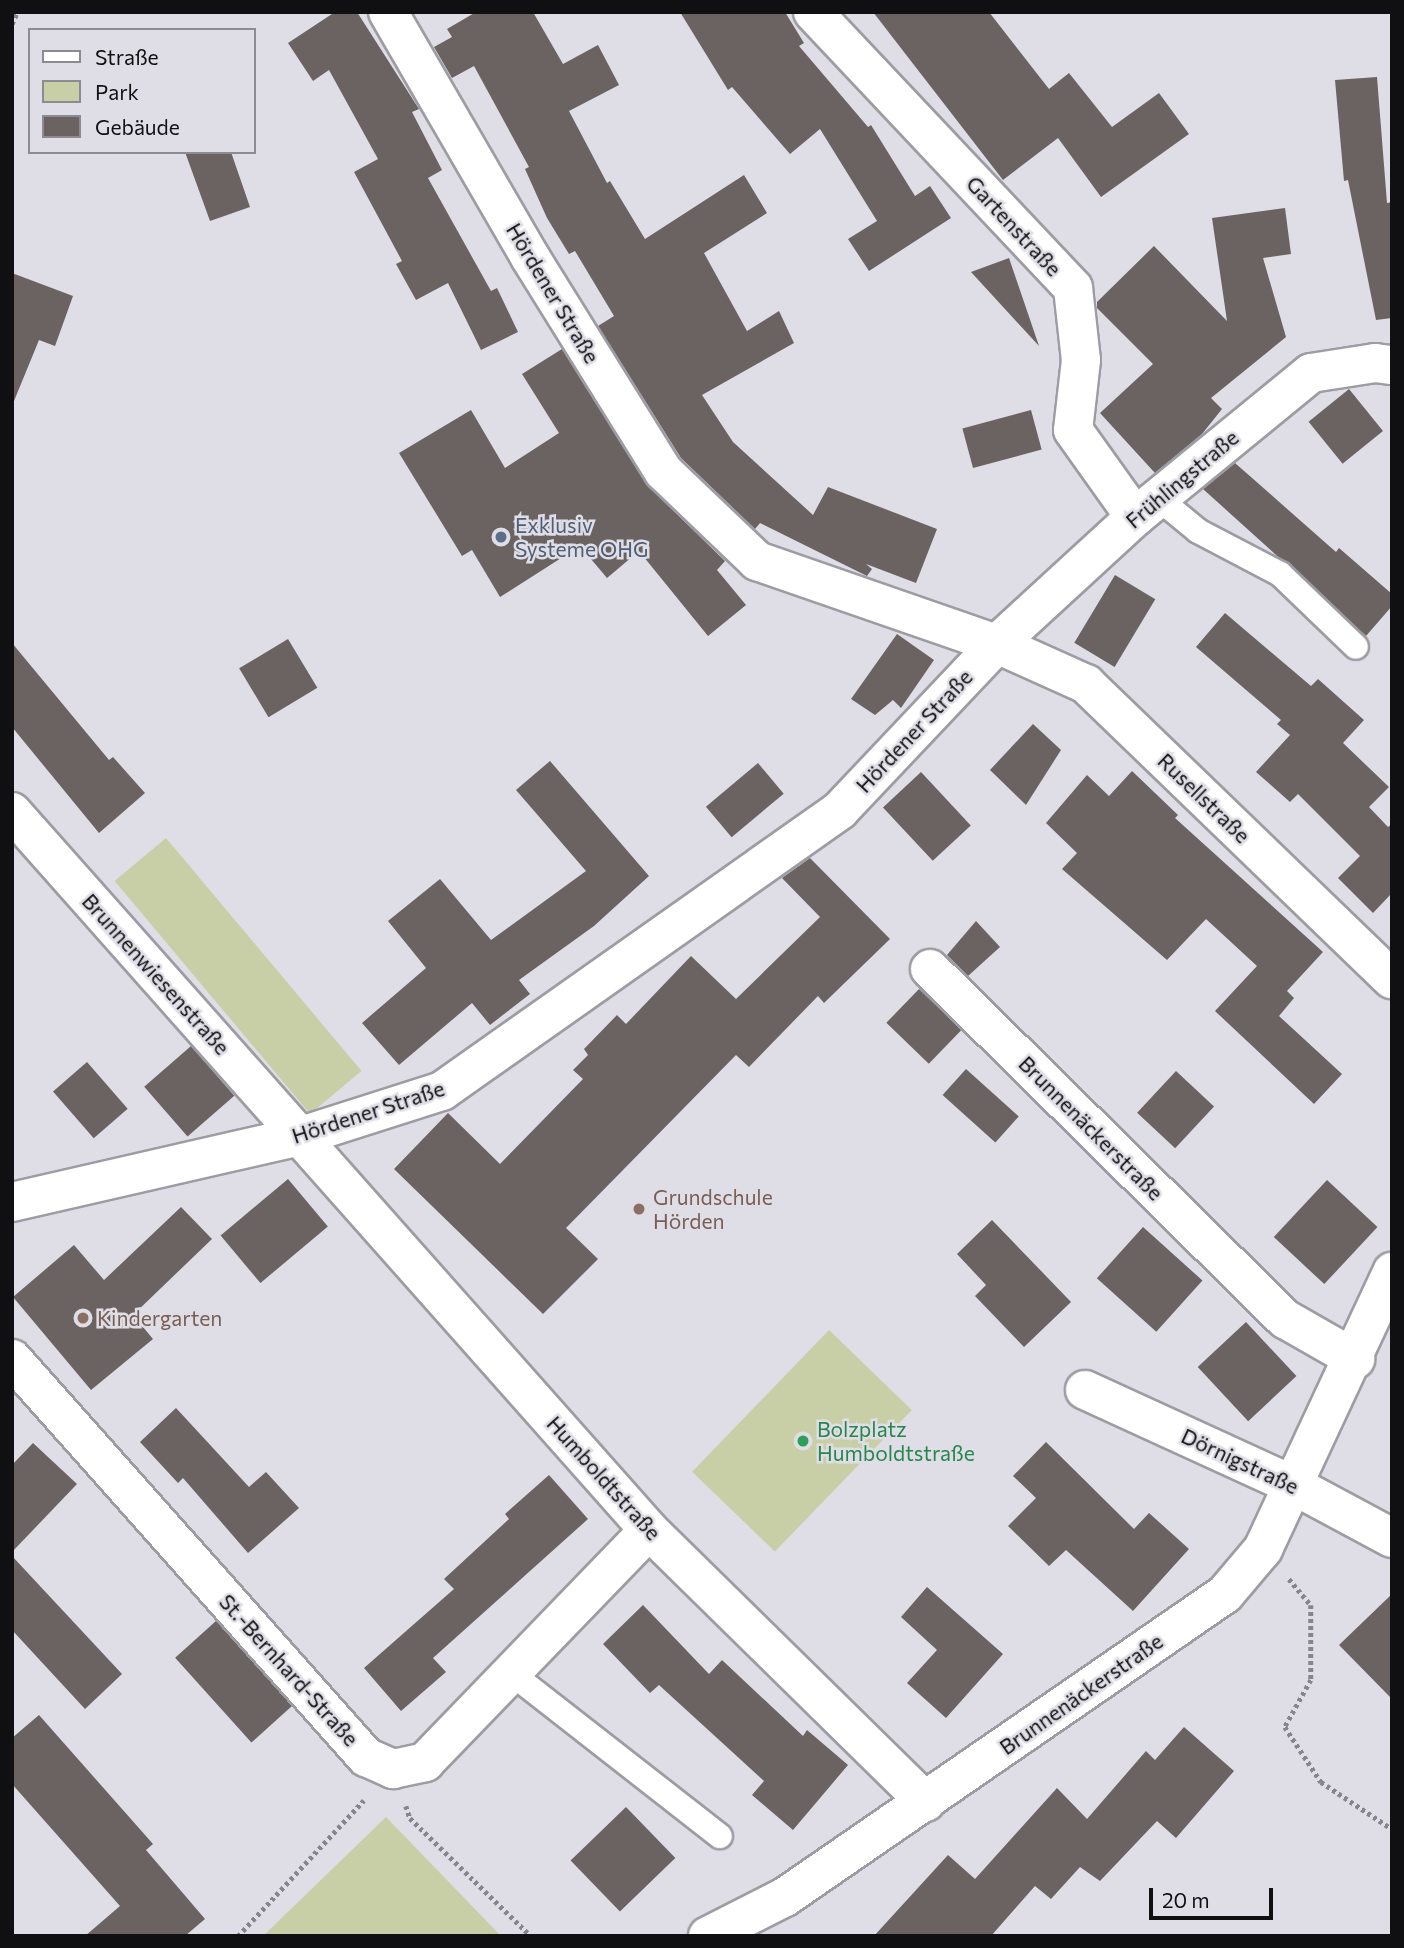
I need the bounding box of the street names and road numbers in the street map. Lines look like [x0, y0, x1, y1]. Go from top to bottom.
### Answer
street label: Gartenstraße [961, 171, 1067, 281]
street label: Hördener Straße [501, 218, 605, 368]
street label: Frühlingstraße [1121, 425, 1243, 533]
street label: Hördener Straße [851, 664, 977, 798]
street label: Rusellstraße [1153, 748, 1255, 848]
street label: Brunnenwiesenstraße [77, 888, 235, 1060]
street label: Brunnenäckerstraße [1014, 1051, 1168, 1205]
street label: Hördener Straße [289, 1075, 447, 1149]
street label: Humboldtstraße [542, 1411, 666, 1545]
street label: Dörnigstraße [1177, 1423, 1303, 1499]
street label: St.-Bernhard-Straße [214, 1589, 364, 1751]
street label: Brunnenäckerstraße [995, 1628, 1167, 1760]

